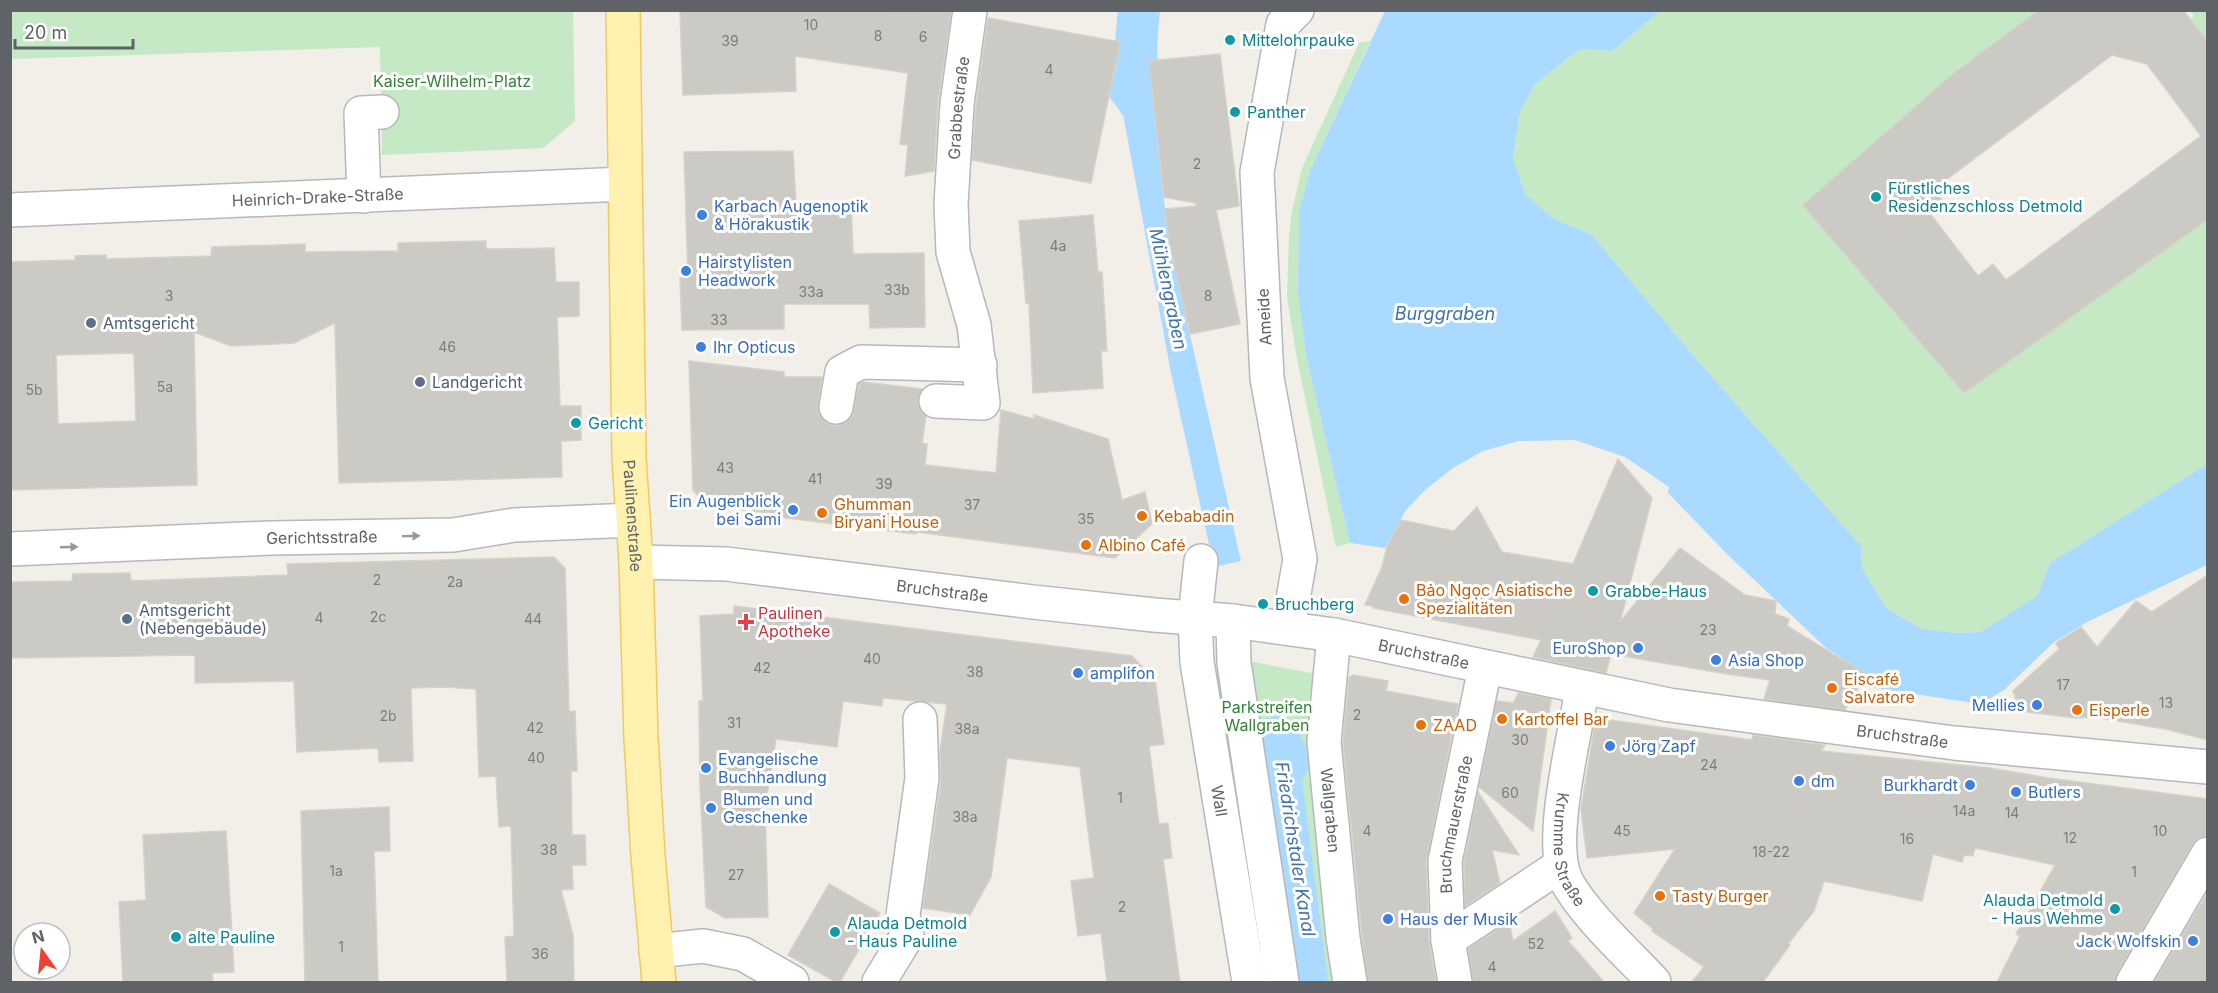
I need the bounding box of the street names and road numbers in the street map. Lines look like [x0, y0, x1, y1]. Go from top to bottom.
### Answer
street label: Grabbestraße [944, 55, 974, 160]
street label: Heinrich-Drake-Straße [231, 183, 404, 211]
street label: Ameide [1253, 288, 1275, 346]
street label: Paulinenstraße [619, 459, 646, 572]
street label: Gerichtsstraße [266, 526, 378, 548]
street label: Bruchstraße [895, 575, 989, 606]
street label: Bruchstraße [1377, 635, 1471, 673]
street label: Bruchstraße [1855, 720, 1950, 752]
street label: Bruchmauerstraße [1435, 754, 1477, 894]
street label: Wallgraben [1317, 767, 1345, 854]
street label: Wall [1207, 784, 1232, 818]
street label: Krumme Straße [1550, 791, 1590, 910]

